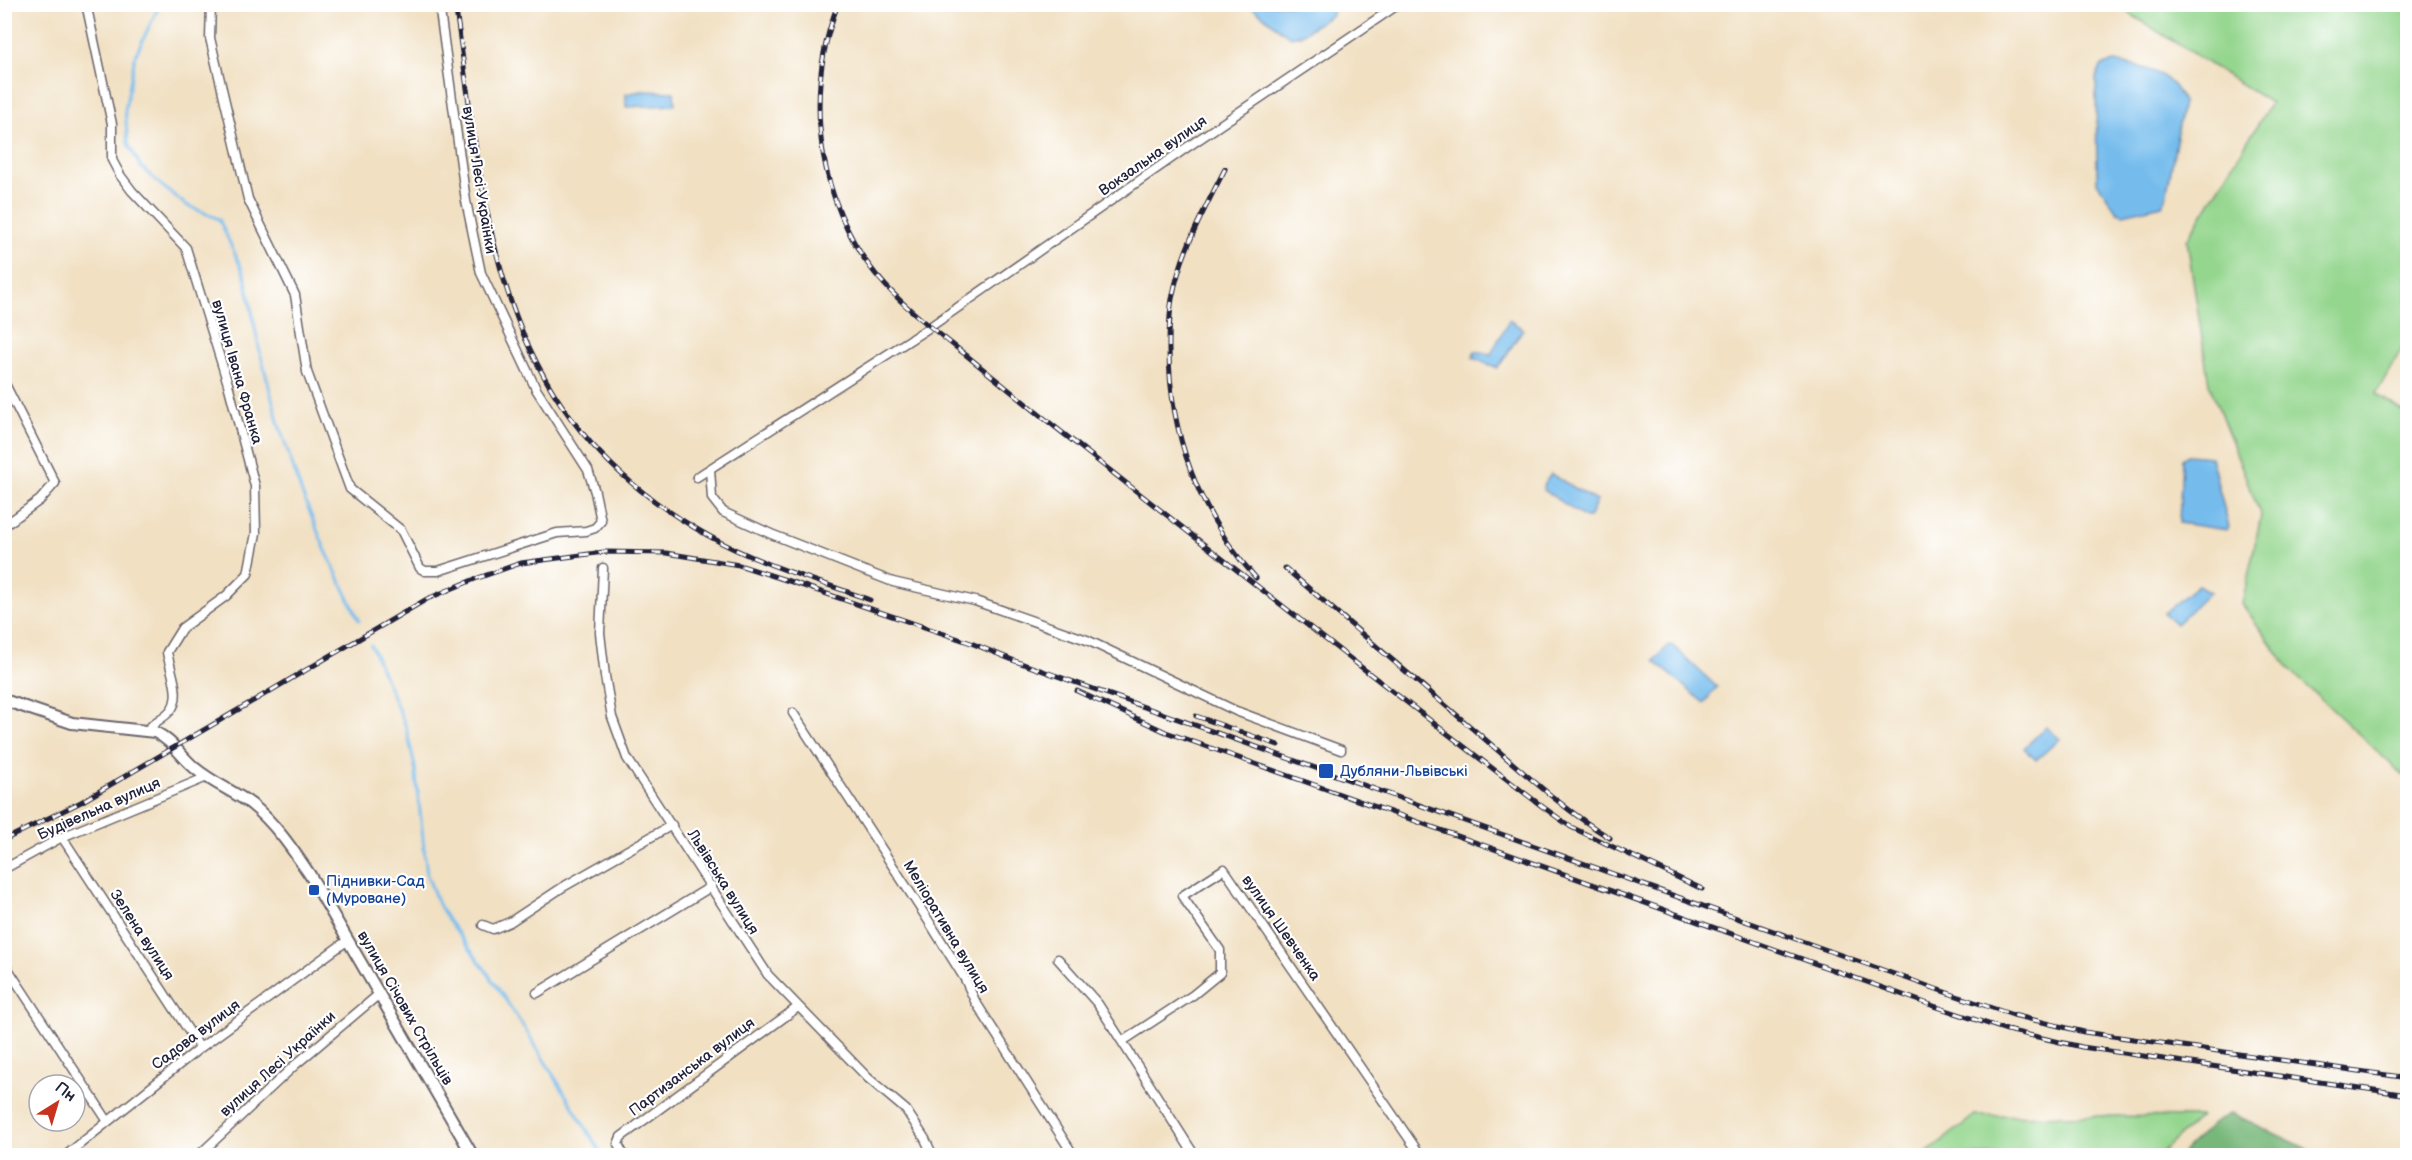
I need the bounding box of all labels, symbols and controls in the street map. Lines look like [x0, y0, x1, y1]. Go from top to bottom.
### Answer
street label: вулиця Лесі Українки [458, 105, 500, 255]
street label: Вокзальна вулиця [1095, 112, 1211, 200]
street label: вулиця Івана Франка [207, 298, 267, 446]
marker: Дубляни-Львівські [1317, 762, 1335, 780]
place label: Дубляни-Львівські [1340, 762, 1468, 781]
street label: Будівельна вулиця [35, 773, 163, 845]
street label: Львівська вулиця [682, 825, 763, 938]
street label: Меліоративна вулиця [899, 857, 993, 997]
street label: вулиця Шевченка [1237, 871, 1325, 985]
place label: Піднивки-Сад (Муроване) [326, 872, 425, 908]
marker: Піднивки-Сад (Муроване) [307, 883, 321, 897]
street label: Зелена вулиця [106, 886, 178, 984]
street label: вулиця Січових Стрільців [353, 927, 457, 1089]
street label: Садова вулиця [148, 996, 244, 1074]
street label: вулиця Лесі Українки [216, 1007, 340, 1121]
street label: Партизанська вулиця [625, 1014, 759, 1120]
north arrow [27, 1073, 87, 1133]
text: Пн [51, 1078, 79, 1106]

